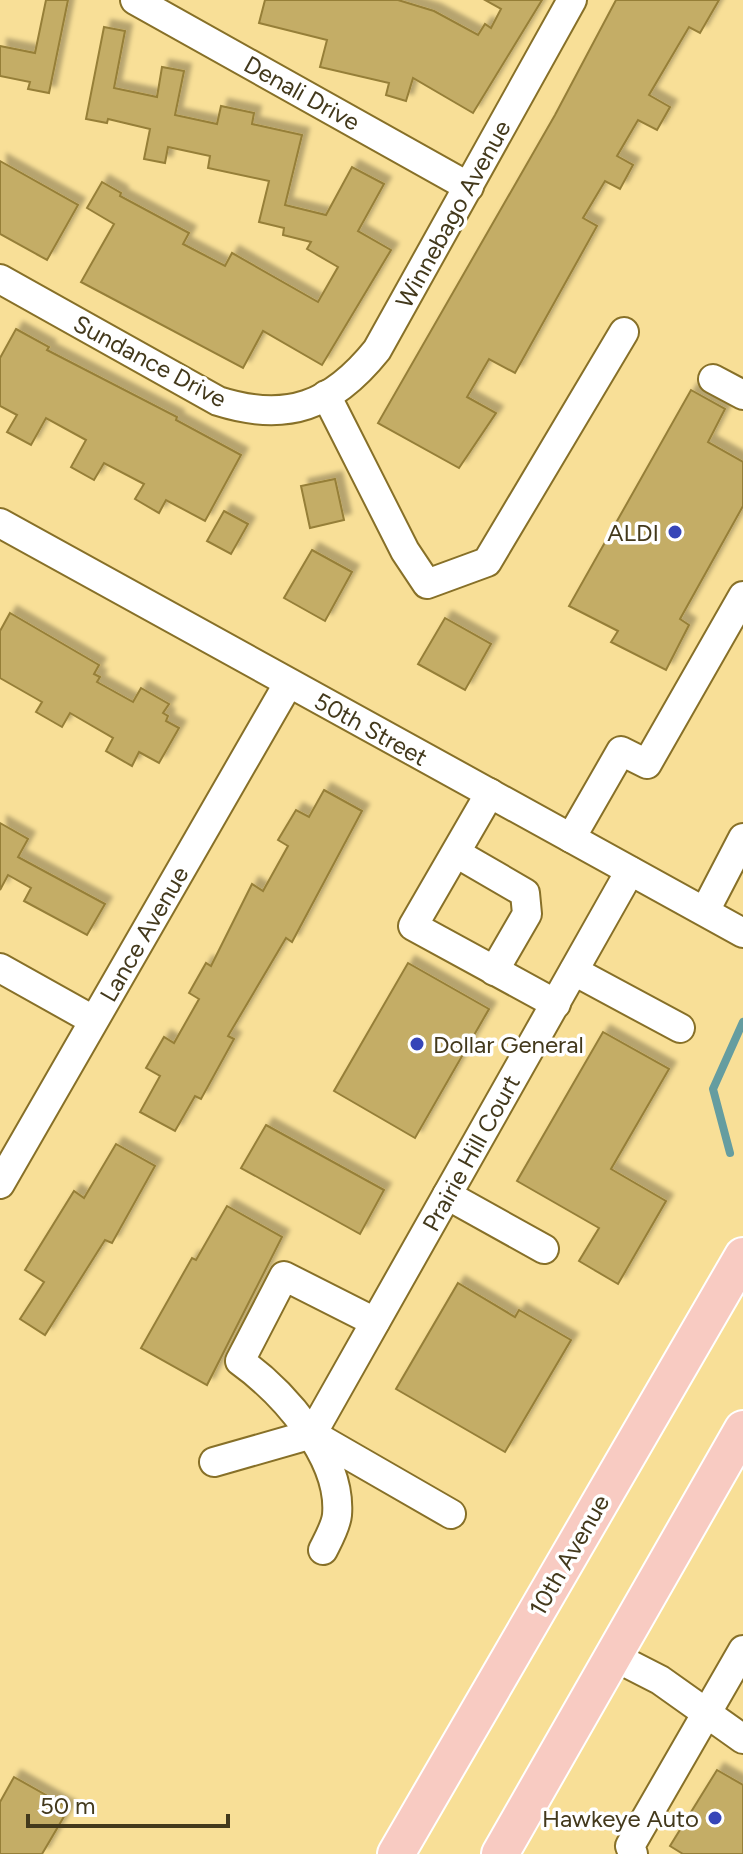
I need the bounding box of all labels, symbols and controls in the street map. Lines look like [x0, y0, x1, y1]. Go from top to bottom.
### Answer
street label: Denali Drive [239, 49, 365, 137]
street label: Winnebago Avenue [389, 115, 517, 313]
street label: Sundance Drive [69, 309, 231, 413]
place label: ALDI [607, 518, 659, 547]
marker: ALDI [666, 523, 684, 541]
street label: 50th Street [309, 686, 433, 772]
street label: Lance Avenue [94, 861, 194, 1007]
place label: Dollar General [433, 1030, 584, 1059]
marker: Dollar General [408, 1035, 426, 1053]
street label: Prairie Hill Court [416, 1070, 526, 1236]
street label: 10th Avenue [523, 1489, 615, 1621]
scale bar [28, 1778, 228, 1828]
text: 50 m [40, 1791, 96, 1820]
place label: Hawkeye Auto [542, 1804, 699, 1833]
marker: Hawkeye Auto [706, 1809, 724, 1827]

